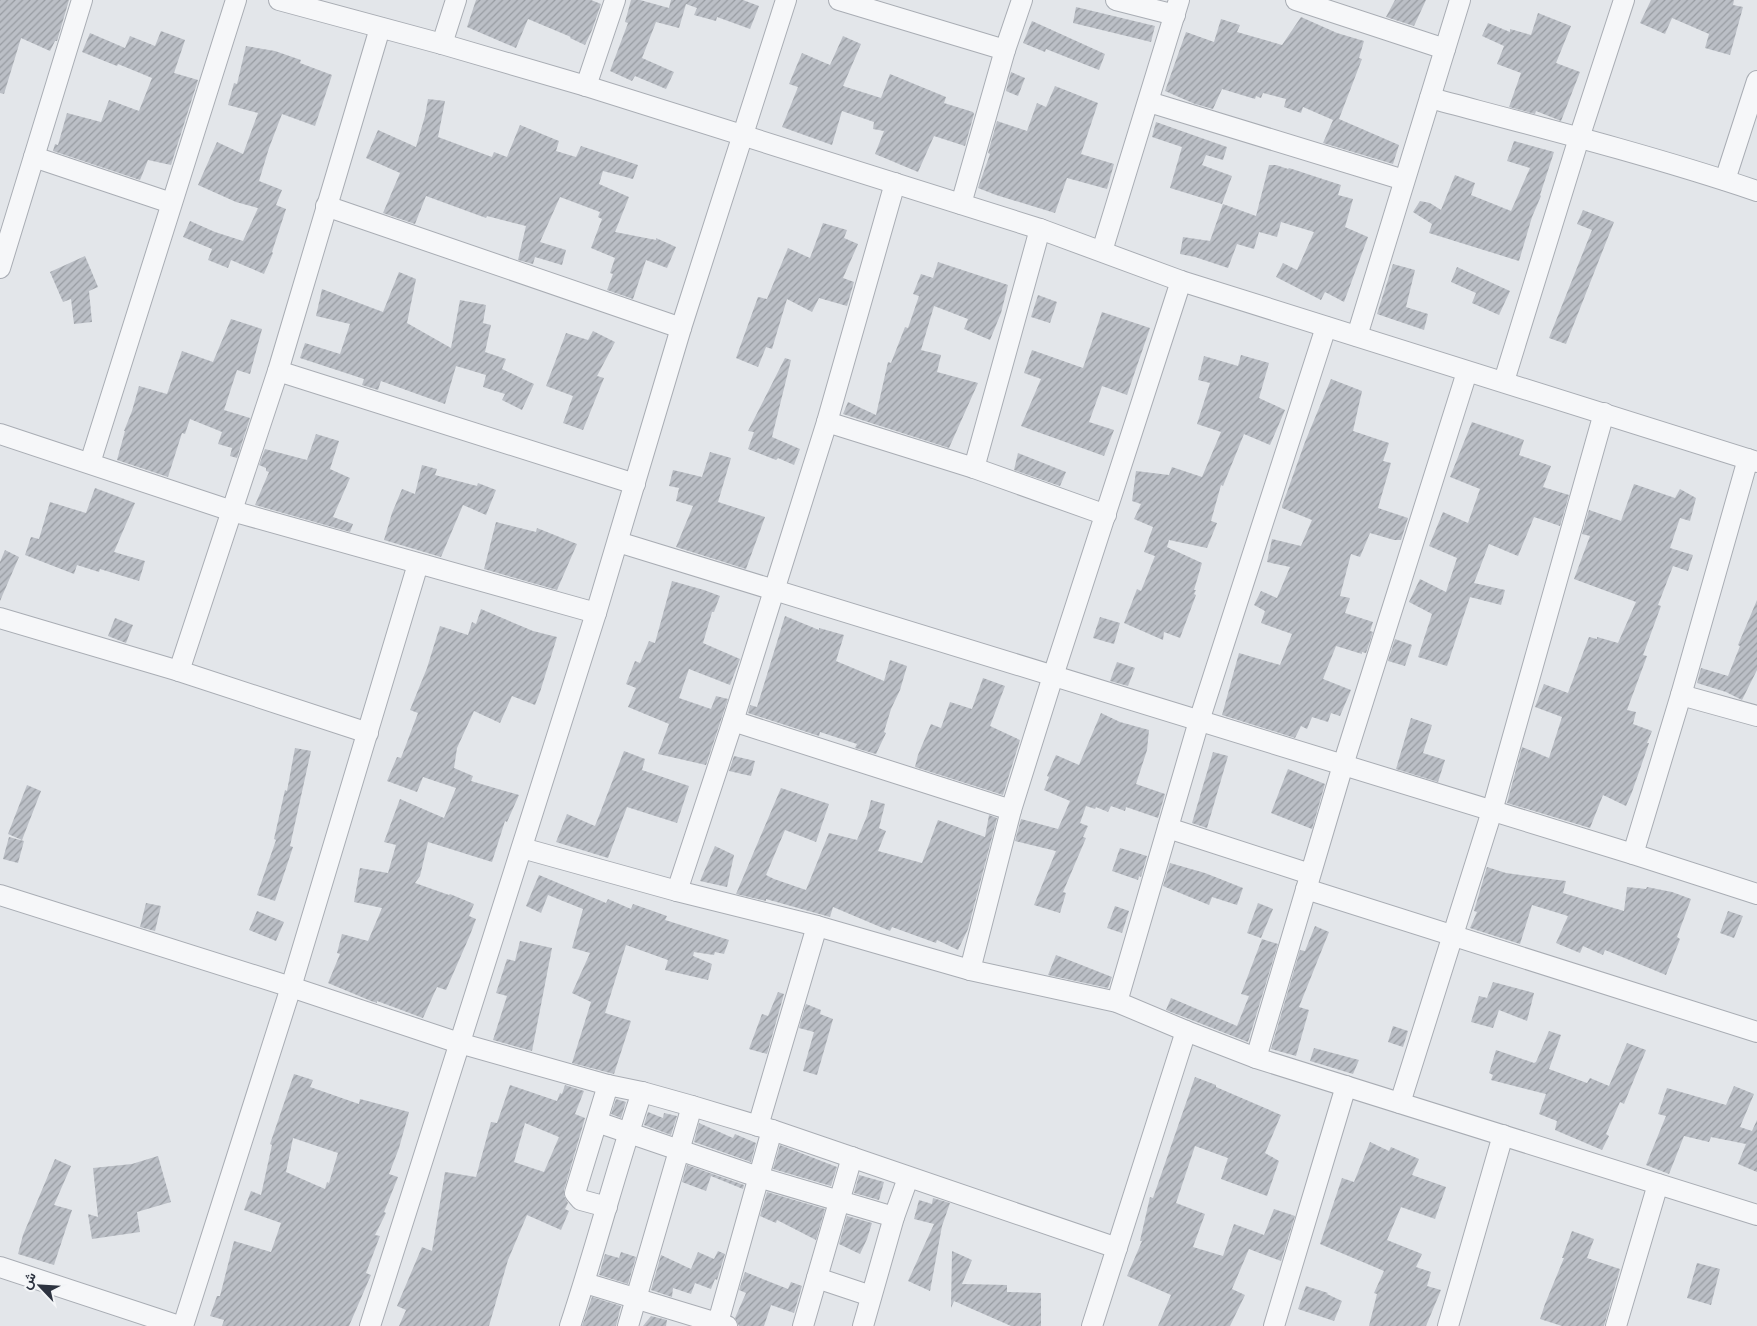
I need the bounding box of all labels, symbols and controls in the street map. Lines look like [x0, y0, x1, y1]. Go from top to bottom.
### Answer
north arrow [15, 1261, 65, 1311]
text: ش [17, 1269, 40, 1292]

